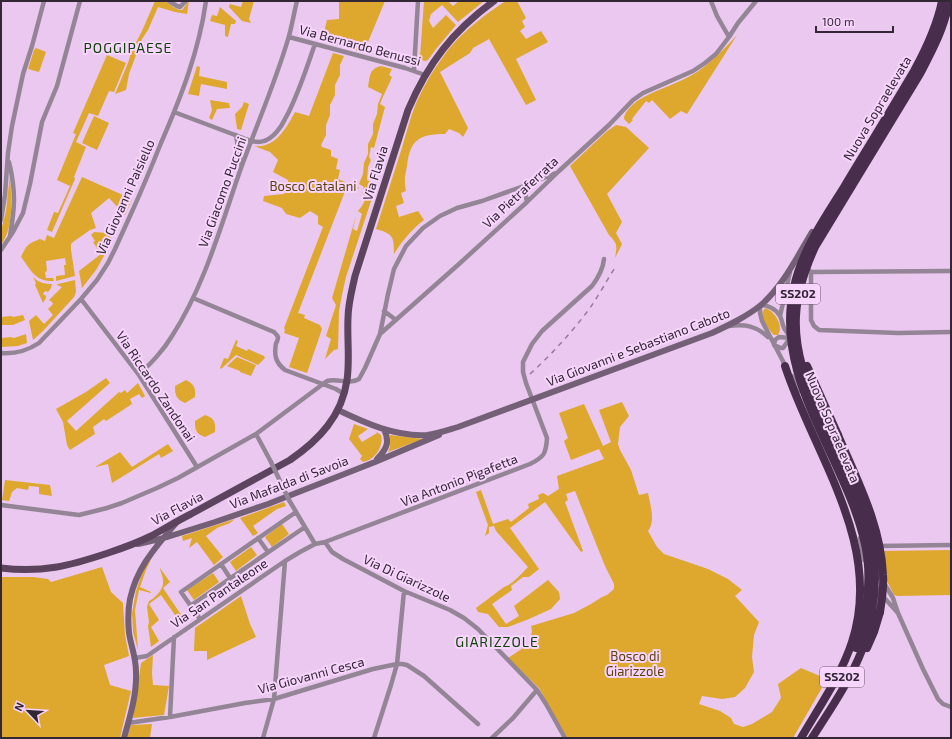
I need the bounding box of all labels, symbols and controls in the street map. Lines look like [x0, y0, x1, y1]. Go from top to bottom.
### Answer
scale bar [816, 8, 893, 34]
text: 100 m [822, 14, 854, 28]
street label: Via Bernardo Benussi [297, 21, 423, 69]
district label: POGGIPAESE [84, 39, 172, 56]
street label: Nuova Sopraelevata [839, 53, 915, 163]
street label: Via Giacomo Puccini [195, 134, 249, 250]
street label: Via Giovanni Paisiello [92, 137, 158, 257]
street label: Via Flavia [359, 144, 391, 202]
street label: Via Pietraferrata [479, 153, 561, 231]
park label: Bosco Catalani [270, 178, 357, 194]
road number: SS202 [776, 284, 820, 304]
street label: Via Giovanni e Sebastiano Caboto [544, 305, 732, 389]
street label: Via Riccardo Zandonai [113, 328, 199, 444]
street label: Nuova Sopraelevata [802, 369, 864, 485]
street label: Via Antonio Pigafetta [398, 450, 520, 510]
street label: Via Mafalda di Savoia [227, 452, 351, 512]
street label: Via Flavia [148, 488, 206, 528]
street label: Via Di Giarizzole [361, 551, 453, 605]
street label: Via San Pantaleone [168, 555, 270, 631]
district label: GIARIZZOLE [455, 633, 539, 650]
park label: Bosco di Giarizzole [606, 648, 664, 679]
street label: Via Giovanni Cesca [256, 653, 366, 697]
road number: SS202 [820, 667, 864, 687]
north arrow [8, 691, 48, 731]
text: N [11, 700, 26, 713]

